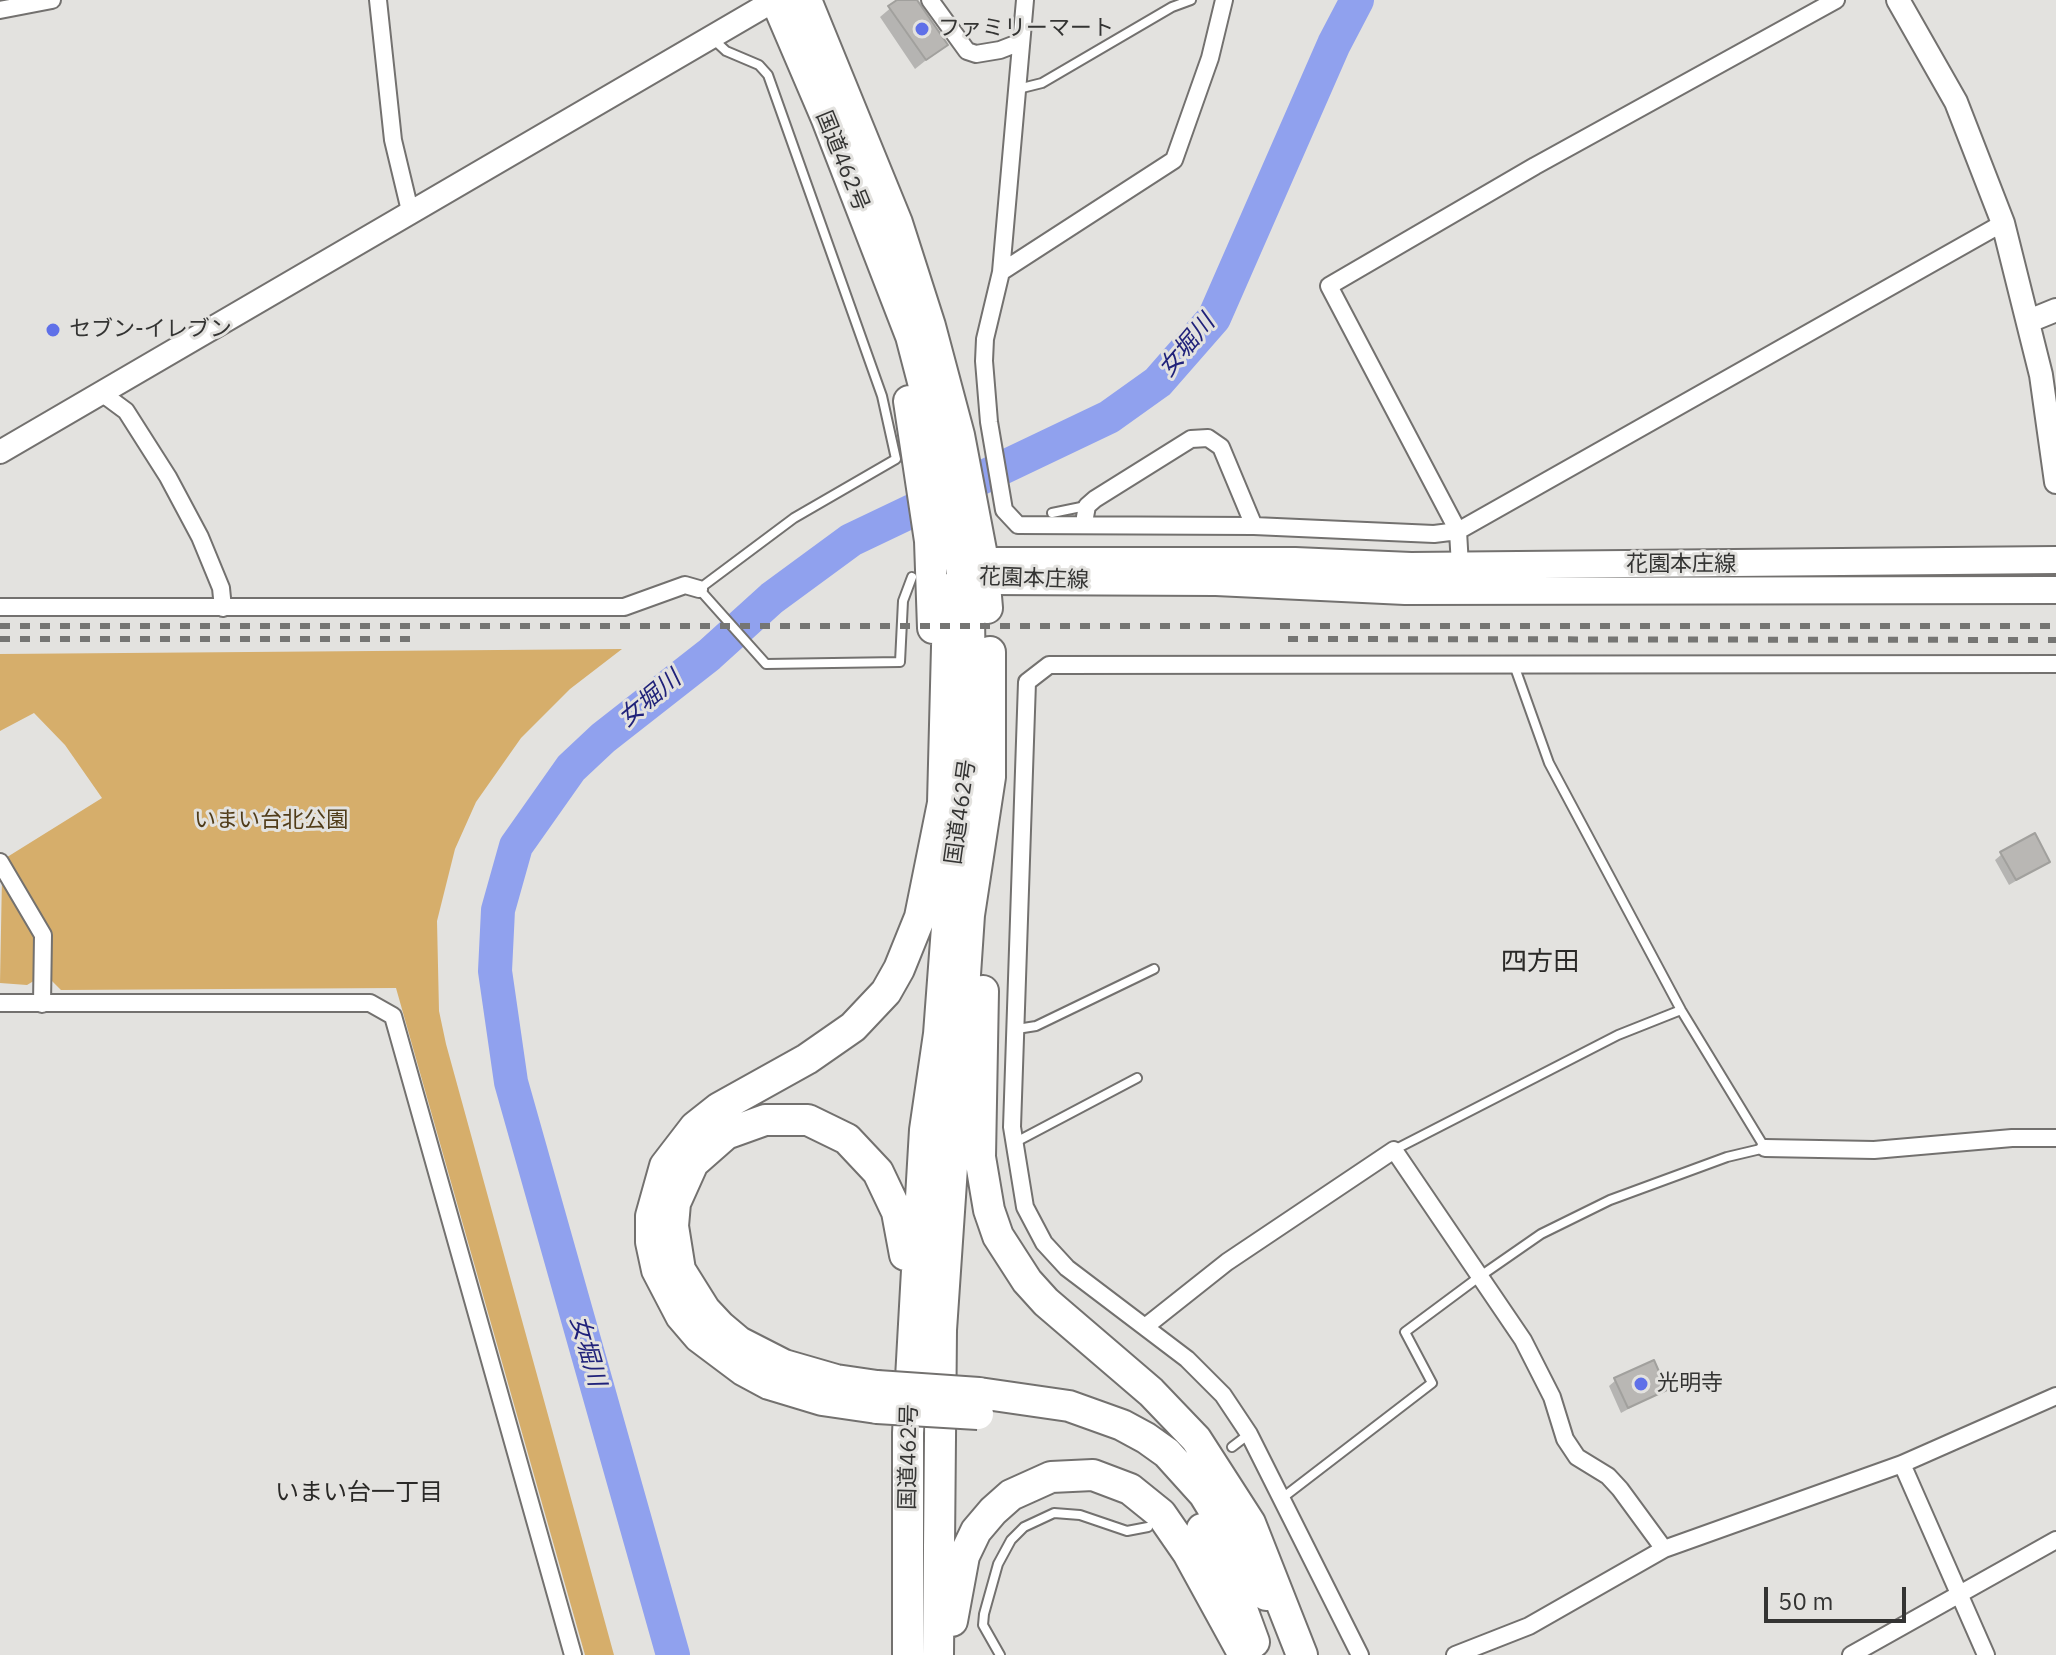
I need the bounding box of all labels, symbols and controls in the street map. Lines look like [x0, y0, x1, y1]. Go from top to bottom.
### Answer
place label: ファミリーマート [938, 16, 1114, 42]
marker: ファミリーマート [913, 20, 931, 38]
street label: 国道462号 [810, 107, 874, 215]
water label: 女堀川 [1153, 309, 1221, 383]
place label: セブン-イレブン [69, 317, 232, 343]
marker: セブン-イレブン [44, 321, 62, 339]
street label: 花園本庄線 [1626, 552, 1736, 578]
street label: 花園本庄線 [979, 564, 1089, 594]
water label: 女堀川 [613, 665, 687, 733]
street label: 国道462号 [941, 758, 981, 866]
park label: いまい台北公園 [194, 808, 348, 834]
district label: 四方田 [1501, 946, 1579, 978]
water label: 女堀川 [563, 1312, 611, 1390]
place label: 光明寺 [1657, 1371, 1723, 1397]
marker: 光明寺 [1632, 1375, 1650, 1393]
street label: 国道462号 [895, 1404, 923, 1510]
district label: いまい台一丁目 [275, 1479, 443, 1507]
scale bar [1768, 1571, 1910, 1621]
text: 50 m [1778, 1585, 1833, 1617]

